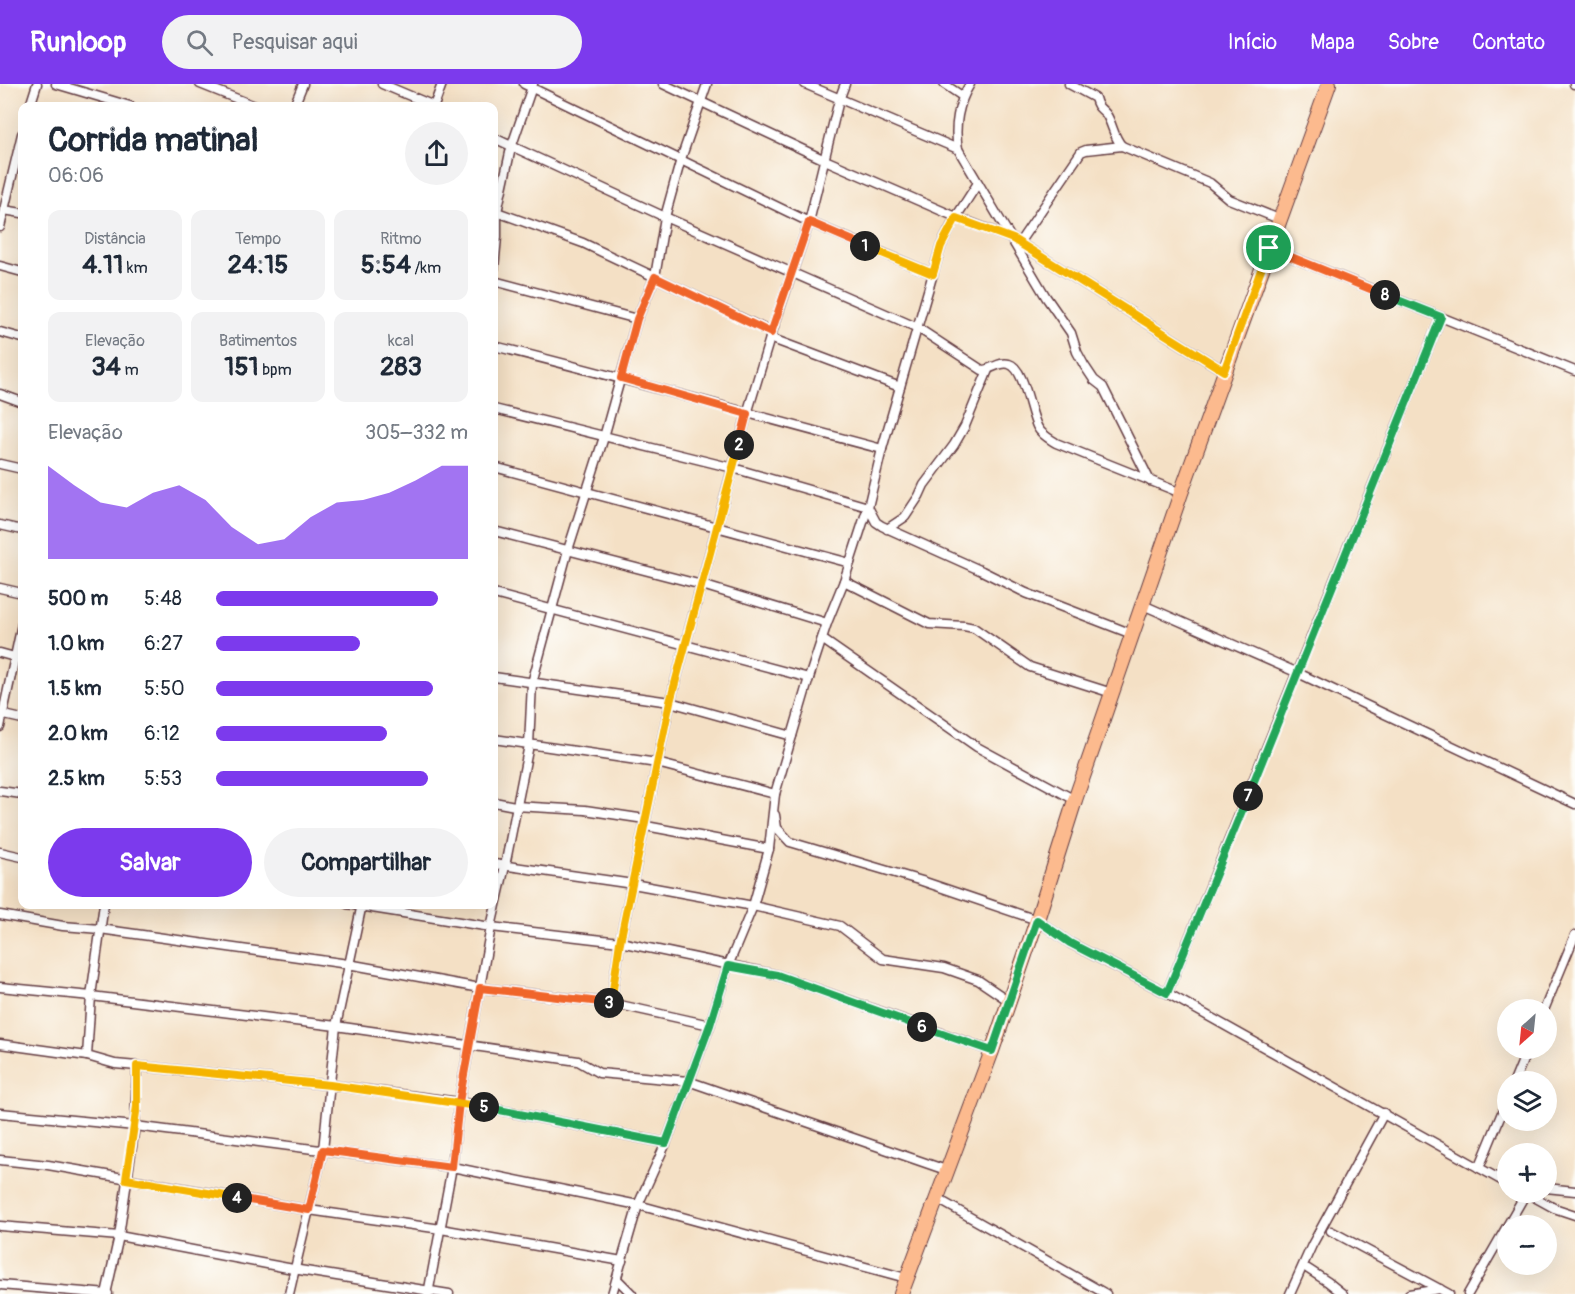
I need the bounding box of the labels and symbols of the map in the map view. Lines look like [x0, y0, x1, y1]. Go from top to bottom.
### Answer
pin [1243, 222, 1294, 273]
pin: 1 [850, 231, 880, 261]
pin: 8 [1370, 280, 1400, 310]
pin: 2 [724, 430, 754, 460]
pin: 7 [1233, 781, 1263, 811]
pin: 3 [594, 988, 624, 1018]
north arrow [1497, 999, 1557, 1059]
pin: 6 [907, 1012, 937, 1042]
pin: 5 [469, 1092, 499, 1122]
pin: 4 [222, 1183, 252, 1213]

